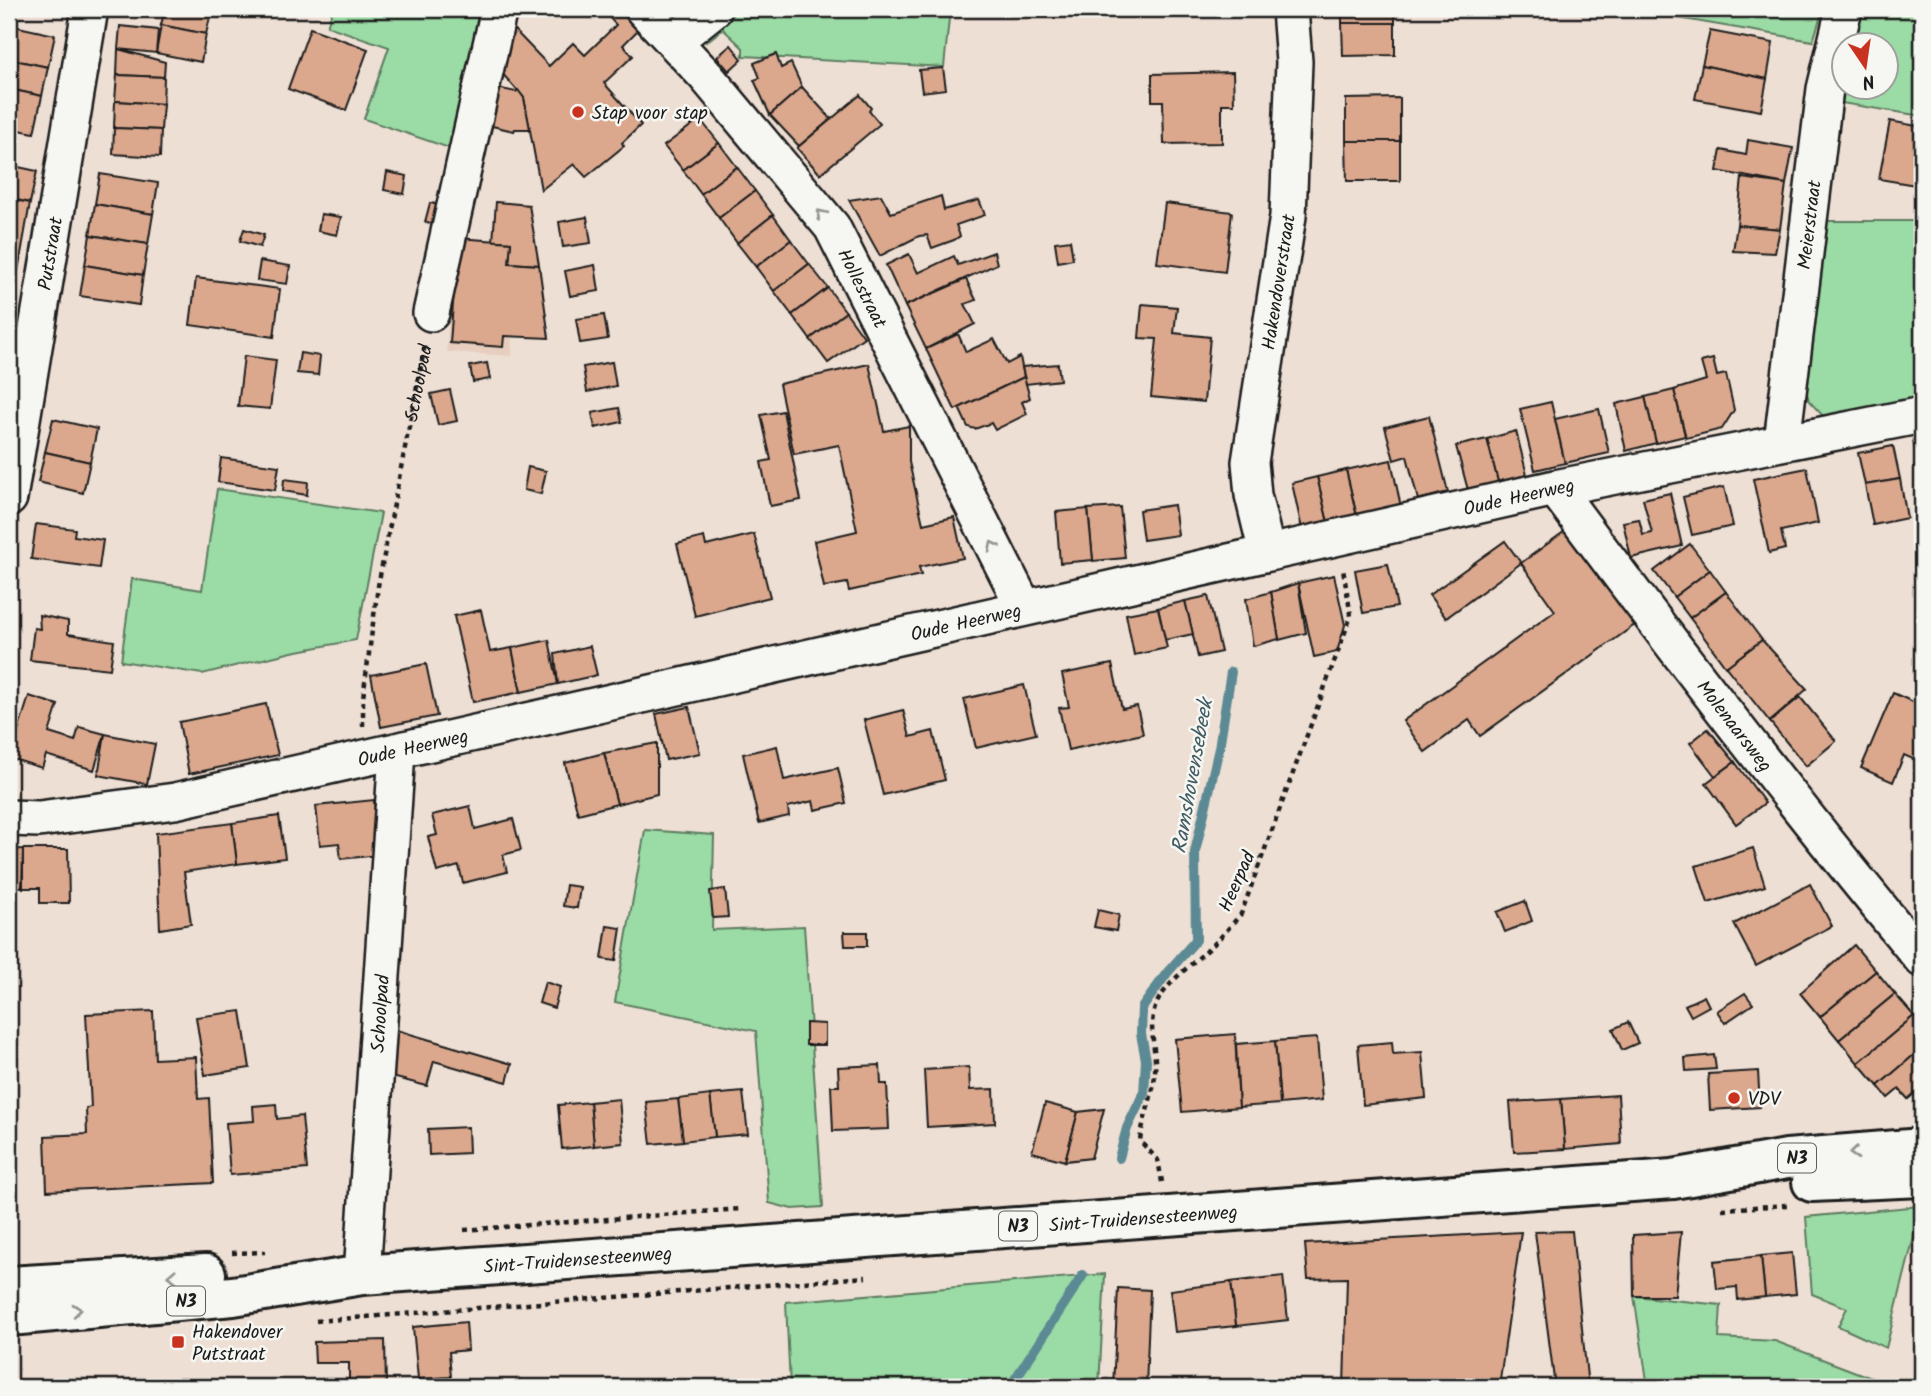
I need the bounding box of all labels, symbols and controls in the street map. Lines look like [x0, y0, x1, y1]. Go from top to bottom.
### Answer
north arrow [1829, 32, 1899, 102]
text: N [1859, 65, 1878, 97]
place label: Stap voor stap [592, 99, 708, 129]
marker: Stap voor stap [570, 104, 586, 120]
street label: Meierstraat [1790, 178, 1831, 271]
one-way arrow [817, 210, 829, 223]
street label: Hakendoverstraat [1254, 212, 1305, 352]
street label: Putstraat [31, 214, 72, 293]
street label: Hollestraat [828, 244, 894, 335]
street label: Schoolpad [397, 341, 442, 424]
street label: Oude Heerweg [1461, 471, 1577, 525]
one-way arrow [988, 541, 1002, 553]
street label: Oude Heerweg [908, 596, 1025, 651]
street label: Molenaarsweg [1688, 674, 1779, 779]
water label: Ramshovensebeek [1164, 693, 1224, 856]
street label: Oude Heerweg [355, 722, 472, 776]
street label: Heerpad [1211, 846, 1265, 917]
street label: Schoolpad [364, 973, 399, 1054]
place label: VDV [1748, 1085, 1782, 1115]
marker: VDV [1726, 1090, 1742, 1106]
road number: N3 [1778, 1143, 1816, 1172]
one-way arrow [1848, 1145, 1859, 1160]
street label: Sint-Truidensesteenweg [1048, 1198, 1239, 1242]
road number: N3 [999, 1212, 1037, 1240]
street label: Sint-Truidensesteenweg [483, 1239, 673, 1283]
one-way arrow [166, 1268, 177, 1283]
road number: N3 [167, 1286, 205, 1316]
one-way arrow [72, 1303, 83, 1318]
place label: Hakendover Putstraat [192, 1318, 284, 1370]
marker: Hakendover Putstraat [170, 1334, 186, 1350]

